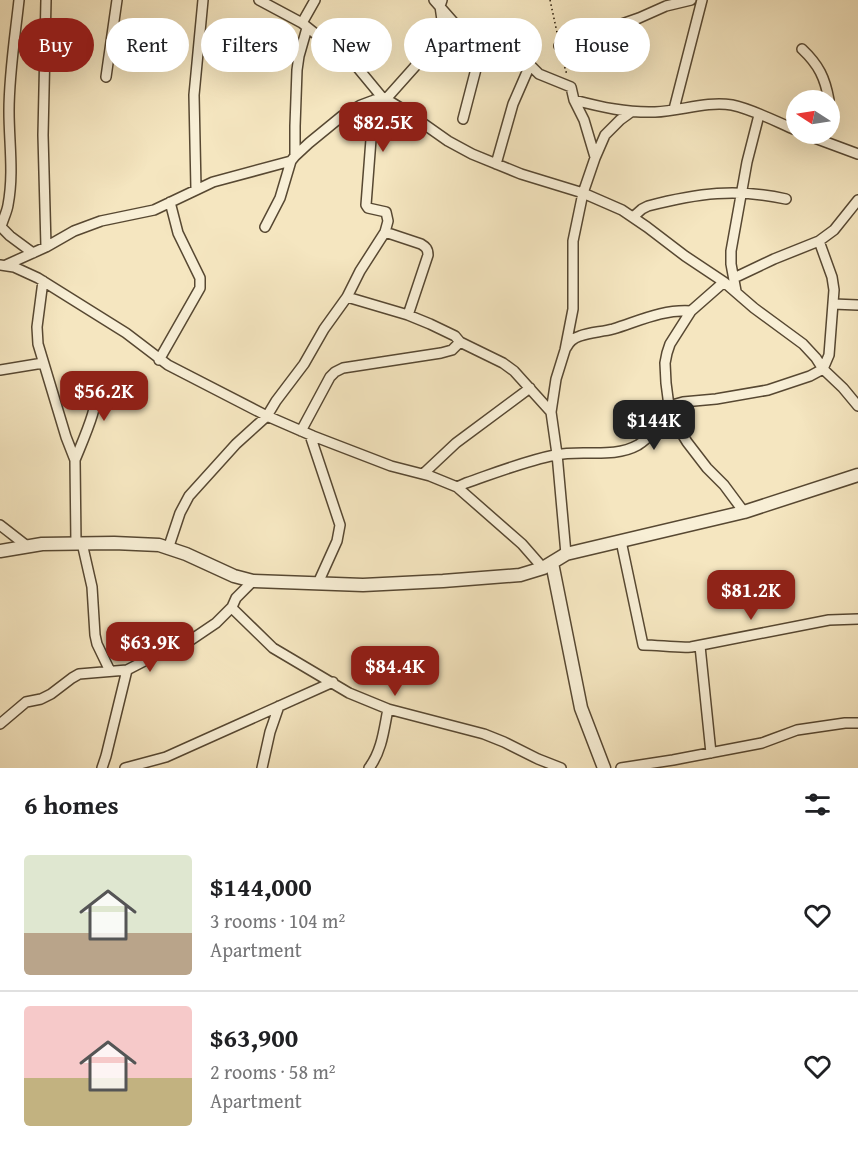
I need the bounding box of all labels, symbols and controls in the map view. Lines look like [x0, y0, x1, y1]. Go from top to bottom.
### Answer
chip: Buy [18, 18, 94, 72]
chip: Rent [106, 18, 189, 72]
chip: Filters [201, 18, 299, 72]
chip: New [311, 18, 392, 72]
chip: Apartment [404, 18, 542, 72]
chip: House [554, 18, 650, 72]
north arrow [786, 90, 840, 144]
map controls [786, 90, 840, 144]
pin: $82.5K [334, 102, 432, 153]
text: $82.5K [353, 107, 413, 136]
pin: $56.2K [55, 371, 153, 422]
text: $56.2K [74, 376, 134, 405]
pin: $144K [612, 400, 696, 451]
text: $144K [627, 405, 681, 434]
pin: $81.2K [702, 570, 800, 621]
text: $81.2K [721, 575, 781, 604]
pin: $63.9K [101, 622, 199, 673]
text: $63.9K [120, 627, 180, 656]
pin: $84.4K [346, 646, 444, 697]
text: $84.4K [365, 651, 425, 680]
text: 6 homes [24, 785, 119, 824]
icon: filters [801, 788, 834, 821]
text: $144,000 [210, 867, 312, 906]
icon: home [72, 879, 144, 951]
icon: heart [801, 899, 834, 932]
text: 3 rooms · 104 m² [210, 906, 345, 935]
text: Apartment [210, 935, 302, 964]
text: $63,900 [210, 1018, 298, 1057]
icon: home [72, 1030, 144, 1102]
icon: heart [801, 1050, 834, 1083]
text: 2 rooms · 58 m² [210, 1057, 336, 1086]
text: Apartment [210, 1086, 302, 1115]

